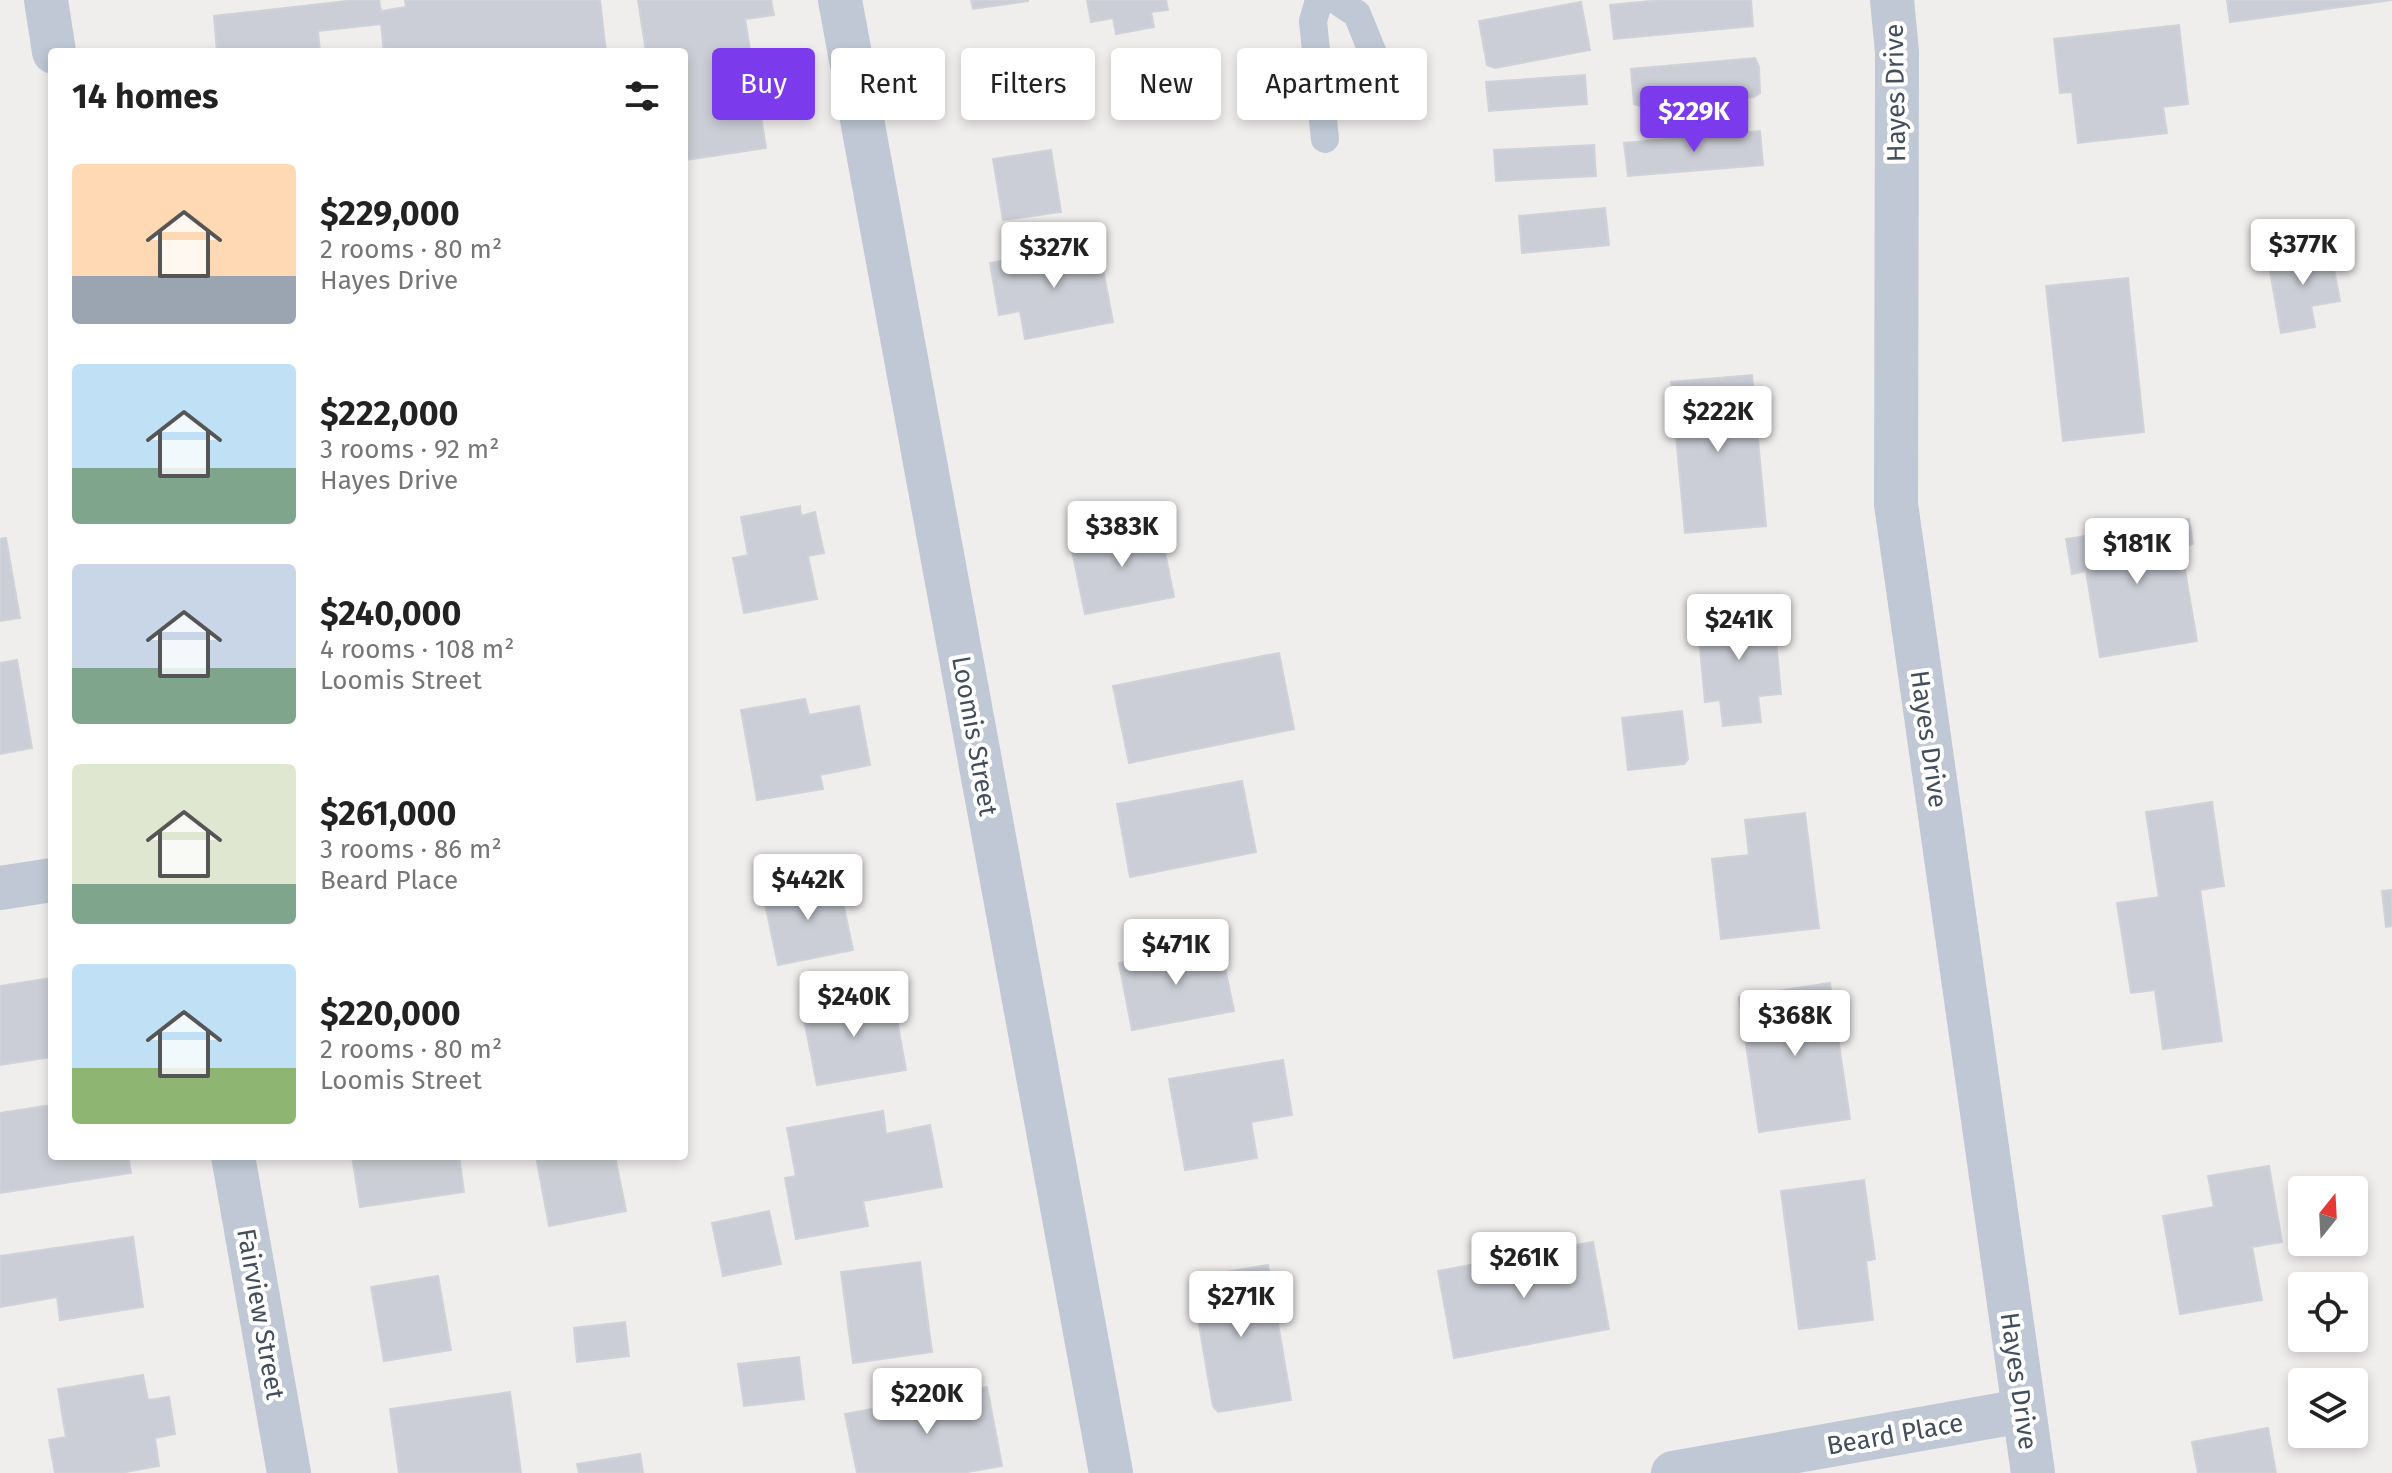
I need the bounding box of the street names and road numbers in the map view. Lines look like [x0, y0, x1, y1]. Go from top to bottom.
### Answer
street label: Hayes Drive [1879, 24, 1912, 162]
street label: Loomis Street [945, 654, 1004, 819]
street label: Hayes Drive [1904, 668, 1953, 810]
street label: Fairview Street [230, 1226, 291, 1403]
street label: Hayes Drive [1994, 1310, 2043, 1452]
street label: Beard Place [1824, 1407, 1966, 1462]

